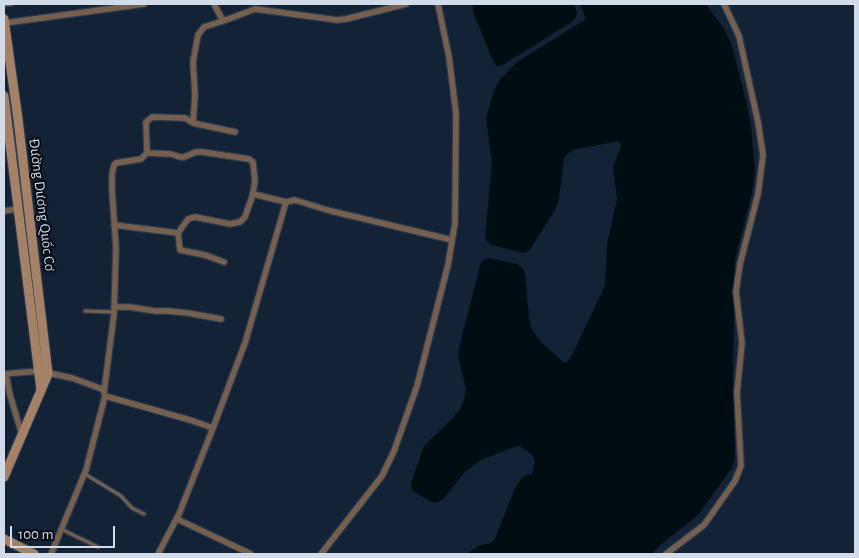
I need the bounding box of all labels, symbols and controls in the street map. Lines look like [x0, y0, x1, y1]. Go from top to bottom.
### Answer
street label: Đường Dương Quốc Cơ [25, 137, 59, 273]
scale bar [12, 516, 118, 548]
text: 100 m [18, 527, 53, 542]

